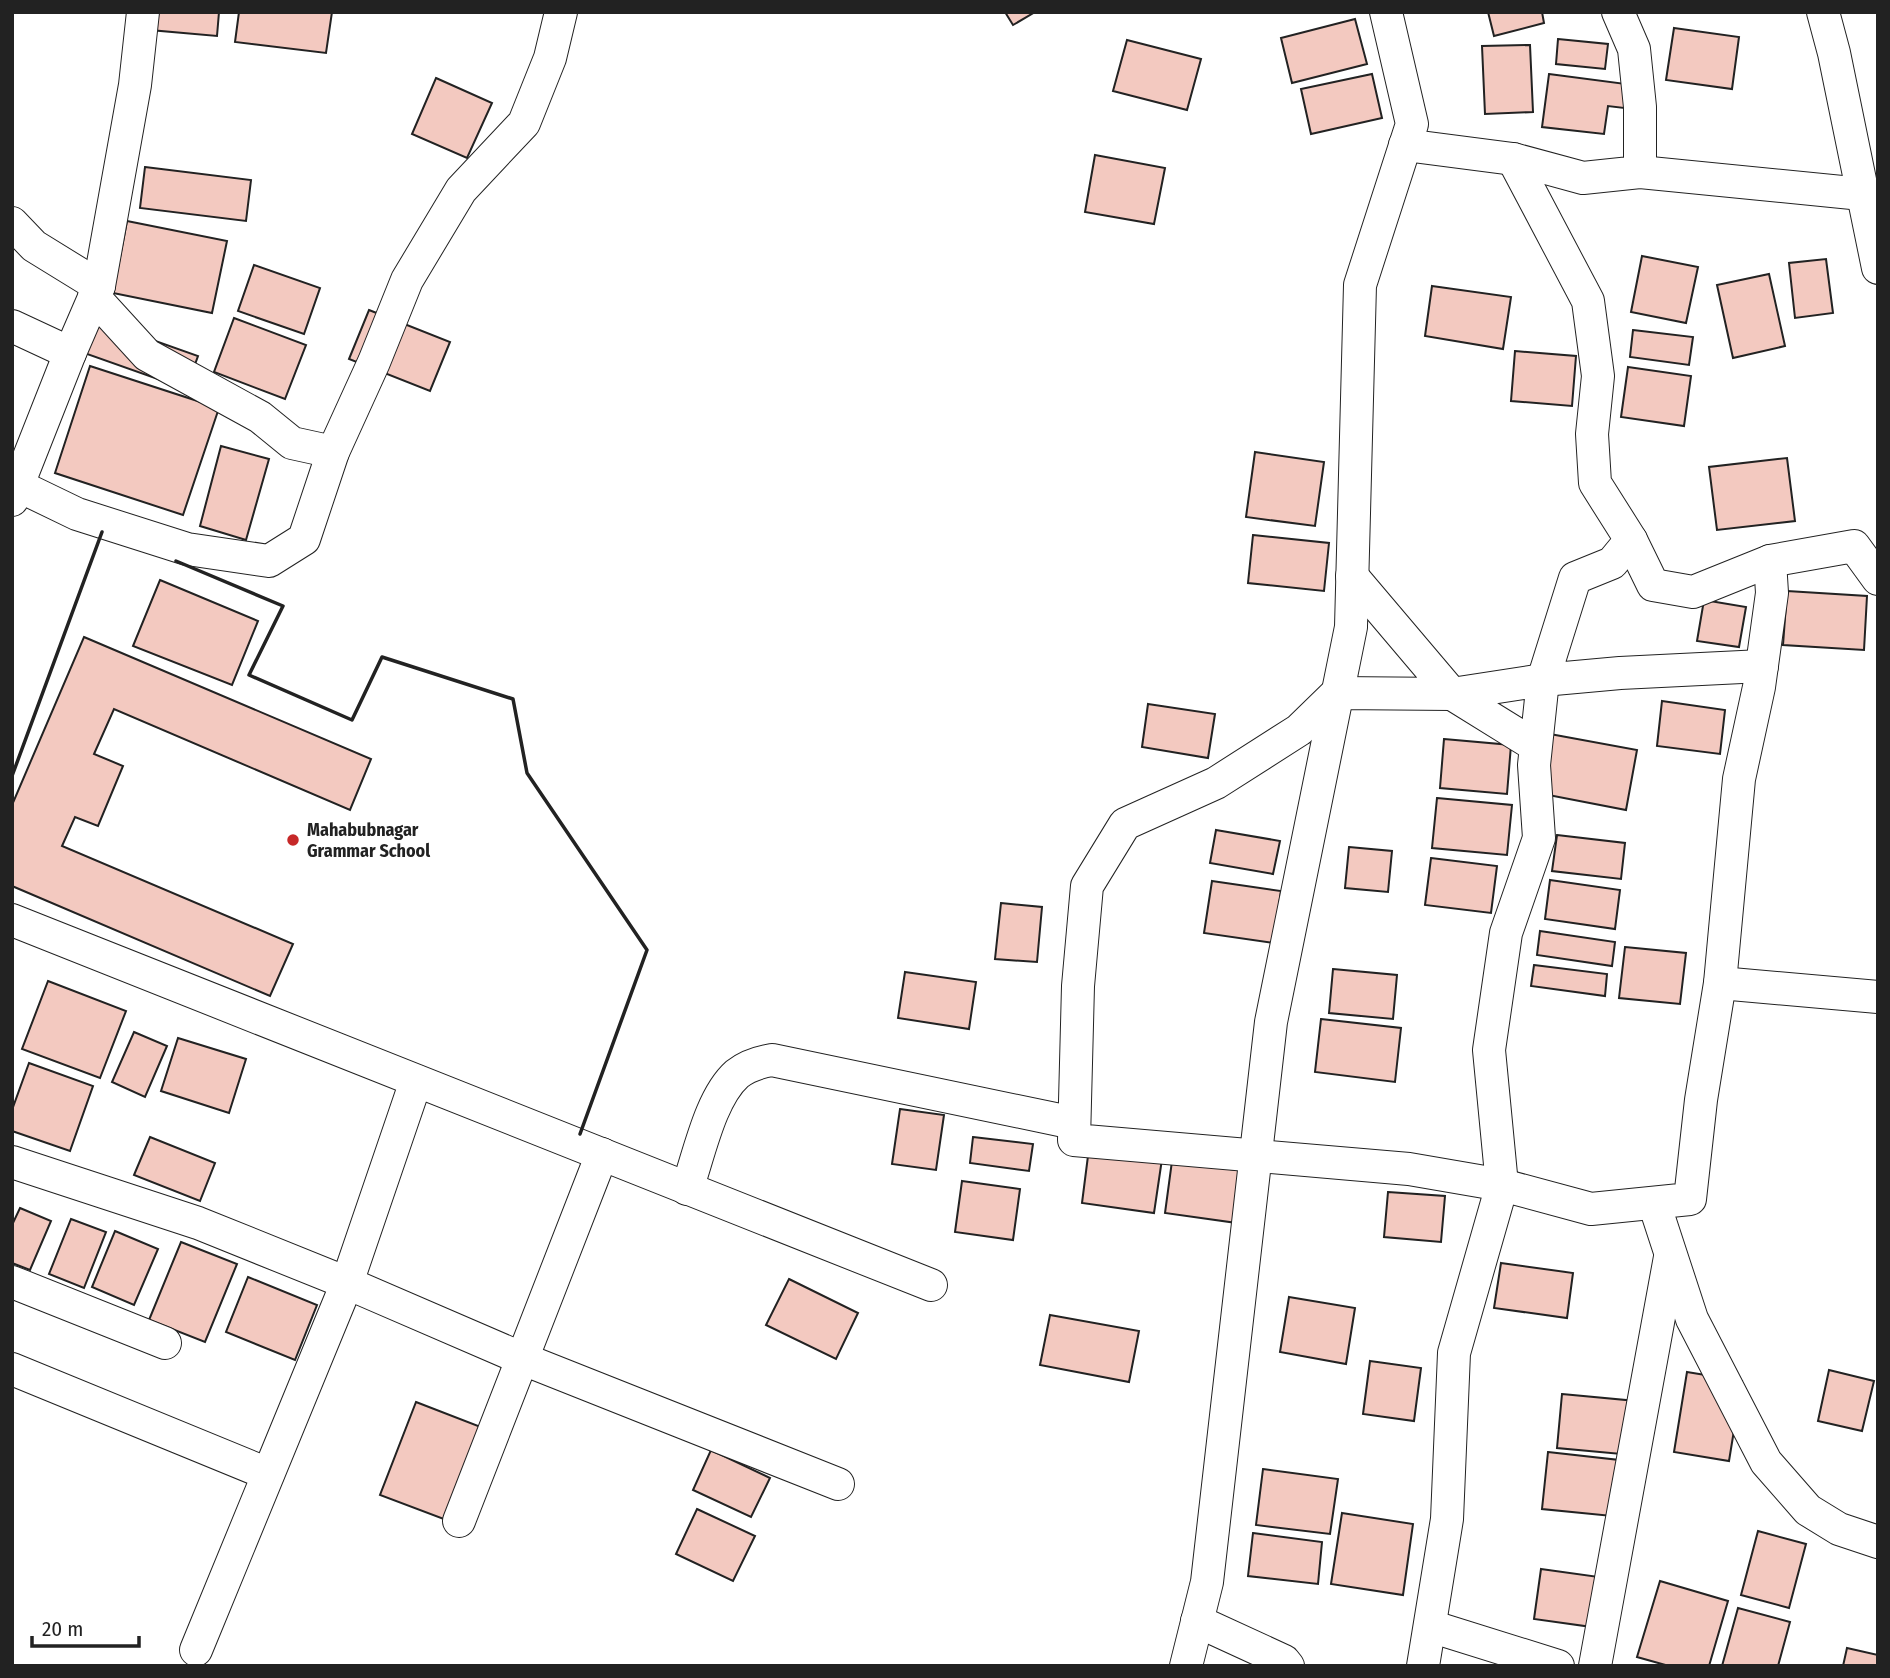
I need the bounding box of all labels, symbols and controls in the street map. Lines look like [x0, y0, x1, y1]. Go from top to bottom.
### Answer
place label: Mahabubnagar Grammar School [307, 819, 430, 862]
marker: Mahabubnagar Grammar School [285, 832, 301, 848]
scale bar [32, 1604, 138, 1648]
text: 20 m [42, 1616, 83, 1642]

